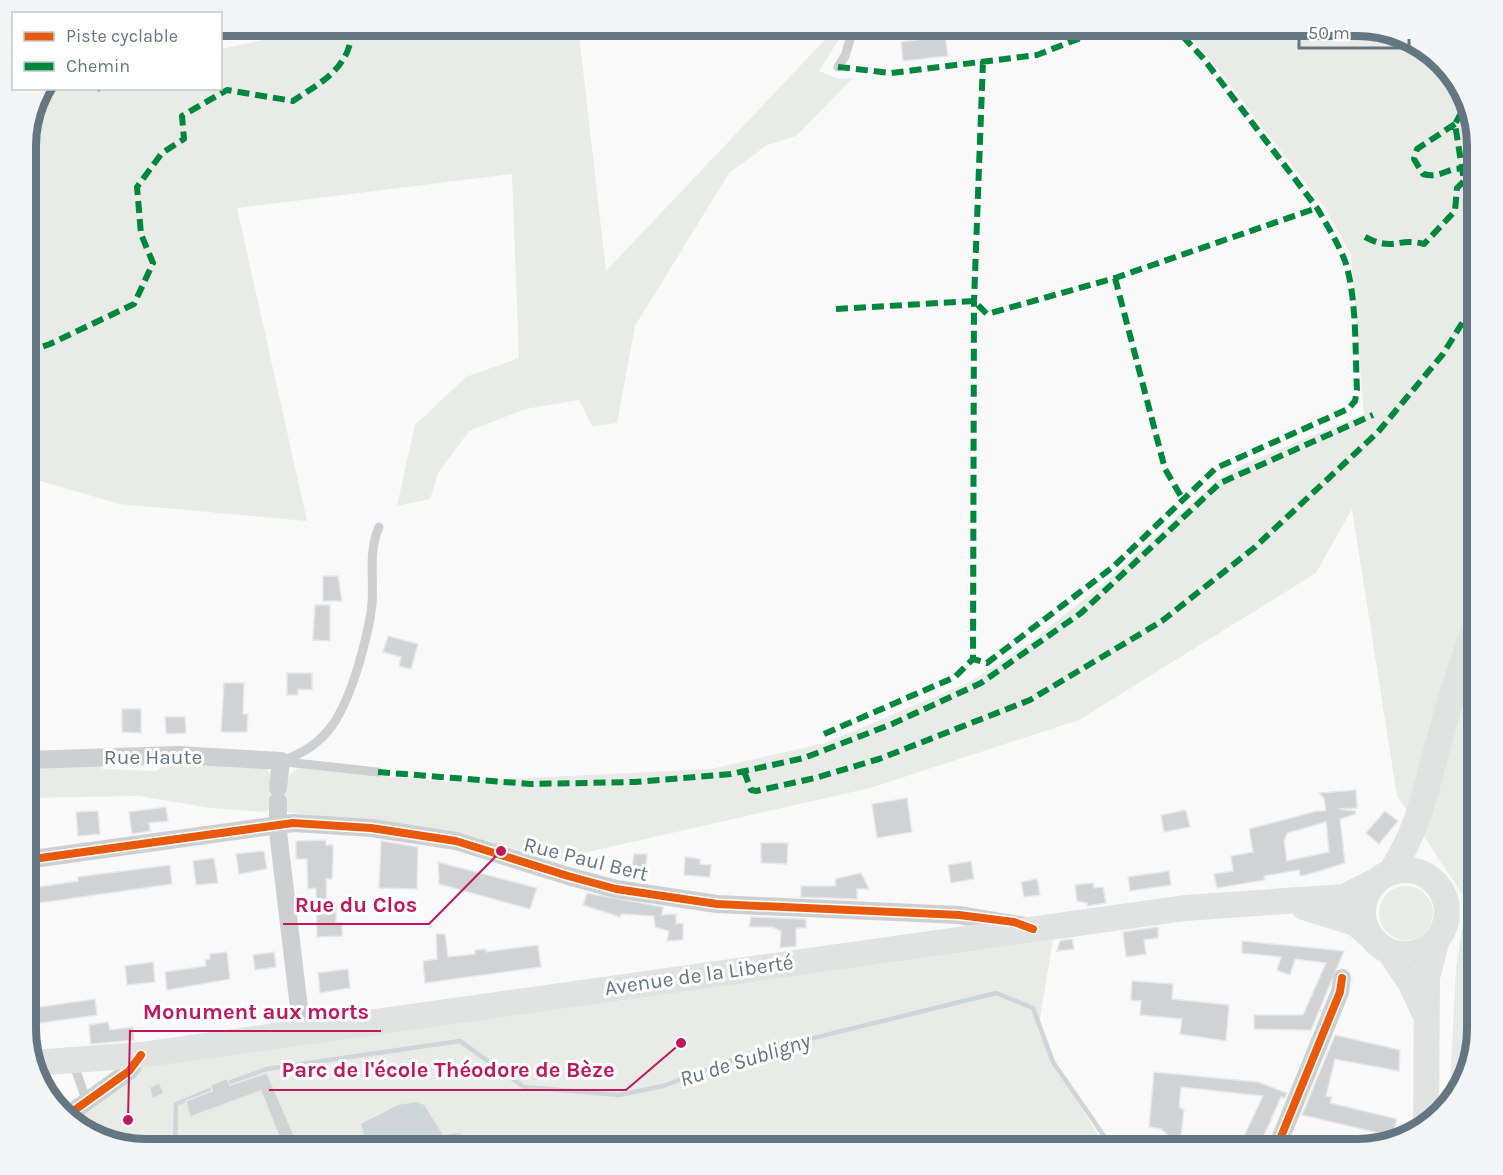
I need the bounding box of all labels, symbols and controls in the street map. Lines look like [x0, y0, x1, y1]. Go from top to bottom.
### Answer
legend [12, 12, 222, 90]
scale bar [1299, 12, 1408, 50]
text: 50 m [1308, 22, 1350, 44]
text: Piste cyclable [66, 25, 178, 47]
text: Chemin [66, 55, 130, 77]
street label: Rue Haute [104, 745, 202, 769]
street label: Rue Paul Bert [521, 832, 651, 886]
callout: Rue du Clos [283, 884, 429, 924]
text: Rue du Clos [295, 892, 417, 918]
street label: Avenue de la Liberté [603, 950, 795, 1000]
callout: Monument aux morts [130, 991, 381, 1031]
text: Monument aux morts [143, 999, 369, 1025]
water label: Ru de Subligny [677, 1027, 815, 1092]
callout: Parc de l'école Théodore de Bèze [269, 1050, 626, 1090]
text: Parc de l'école Théodore de Bèze [281, 1057, 615, 1083]

